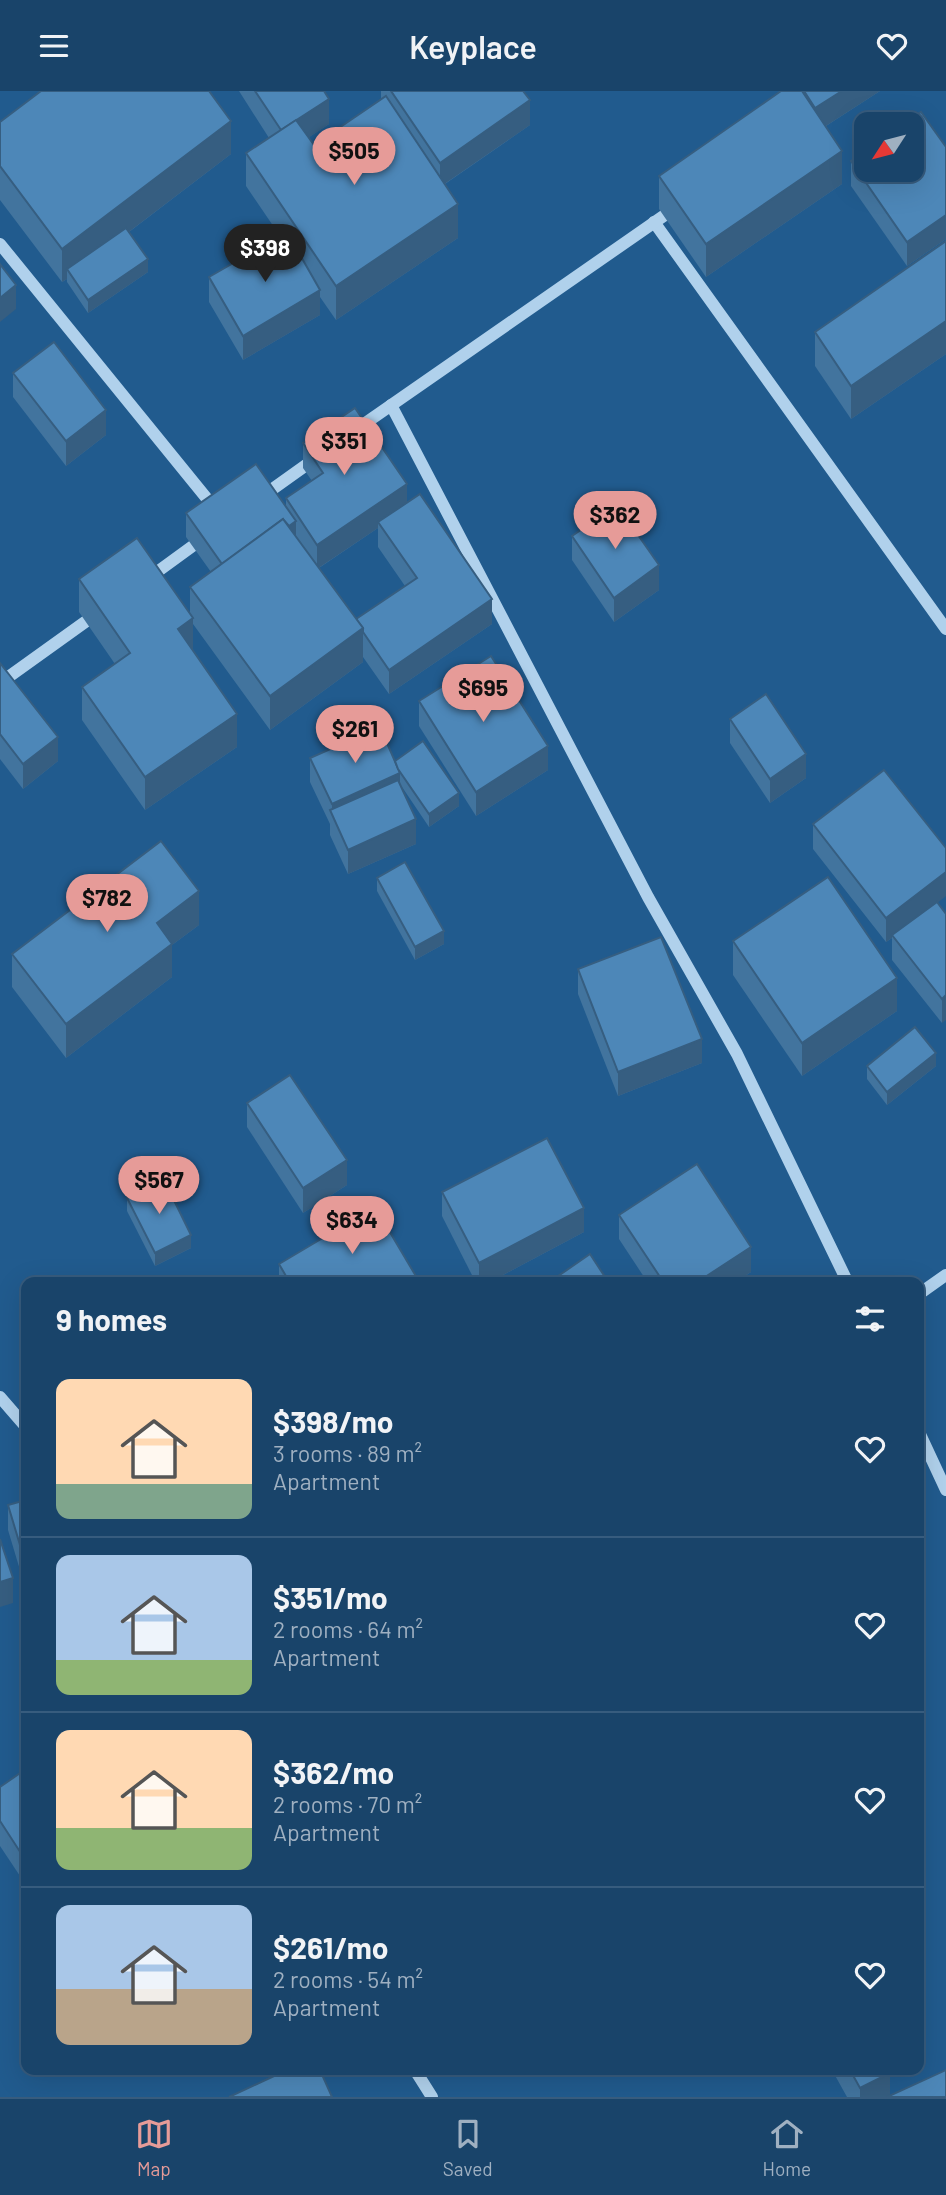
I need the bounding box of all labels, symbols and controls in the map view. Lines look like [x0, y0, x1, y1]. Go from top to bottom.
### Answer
icon: menu [35, 27, 73, 65]
text: Keyplace [409, 27, 537, 65]
icon: heart [873, 27, 911, 65]
north arrow [854, 112, 924, 182]
map controls [854, 112, 924, 182]
pin: $505 [313, 127, 395, 187]
text: $505 [328, 136, 380, 164]
pin: $398 [224, 225, 306, 284]
text: $398 [240, 233, 290, 261]
pin: $351 [303, 417, 385, 477]
text: $351 [321, 426, 367, 454]
pin: $362 [574, 491, 656, 551]
text: $362 [590, 500, 640, 528]
pin: $695 [442, 665, 524, 724]
text: $695 [458, 673, 508, 701]
pin: $261 [314, 705, 396, 765]
text: $261 [332, 714, 378, 742]
pin: $782 [66, 875, 148, 934]
text: $782 [82, 883, 132, 911]
pin: $567 [118, 1157, 200, 1216]
text: $567 [134, 1165, 184, 1193]
pin: $634 [311, 1197, 393, 1256]
text: $634 [326, 1205, 378, 1233]
icon: filters [851, 1300, 889, 1338]
text: 9 homes [56, 1301, 167, 1337]
text: $398/mo [273, 1403, 394, 1439]
icon: home [112, 1407, 196, 1491]
icon: heart [851, 1430, 889, 1468]
text: 3 rooms · 89 m² [273, 1439, 422, 1467]
text: Apartment [273, 1467, 380, 1495]
text: $351/mo [273, 1579, 388, 1615]
icon: home [112, 1583, 196, 1667]
icon: heart [851, 1606, 889, 1644]
text: 2 rooms · 64 m² [273, 1615, 423, 1643]
text: Apartment [273, 1643, 380, 1671]
text: $362/mo [273, 1754, 394, 1790]
icon: home [112, 1758, 196, 1842]
icon: heart [851, 1781, 889, 1819]
text: 2 rooms · 70 m² [273, 1790, 422, 1818]
text: Apartment [273, 1818, 380, 1846]
text: $261/mo [273, 1929, 388, 1965]
icon: home [112, 1933, 196, 2017]
icon: heart [851, 1956, 889, 1994]
text: 2 rooms · 54 m² [273, 1965, 423, 1993]
text: Apartment [273, 1993, 380, 2021]
tab: Map [135, 2115, 173, 2180]
tab: Saved [443, 2115, 493, 2180]
tab: Home [763, 2115, 811, 2180]

